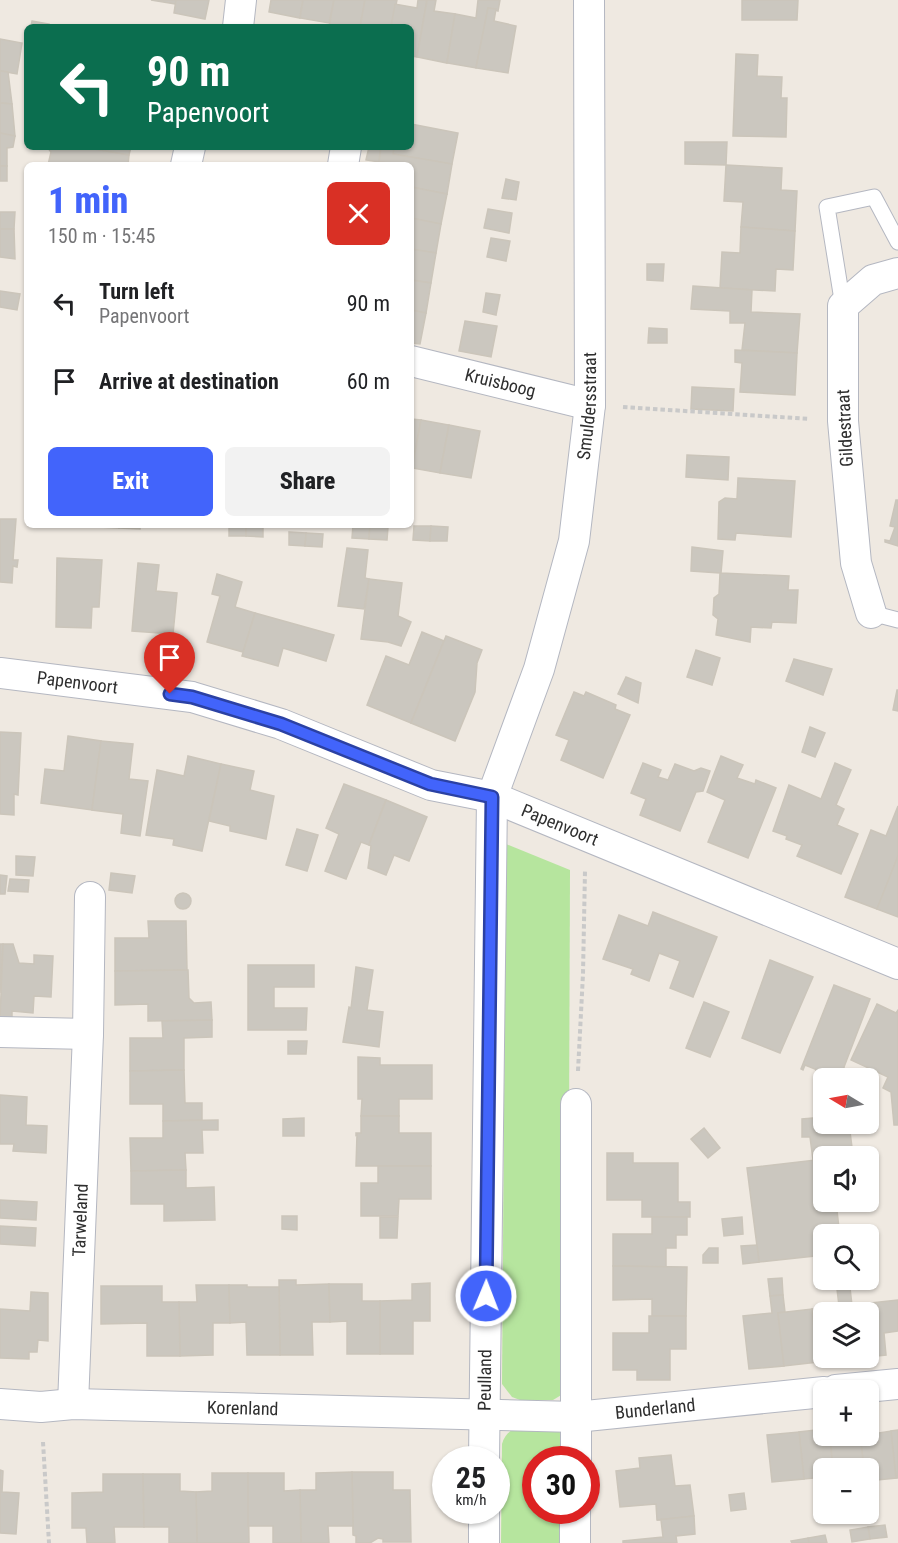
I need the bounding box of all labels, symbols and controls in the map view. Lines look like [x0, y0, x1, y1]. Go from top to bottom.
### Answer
text: 90 m [147, 47, 230, 96]
icon: left [48, 48, 126, 126]
text: Papenvoort [147, 97, 269, 129]
text: 1 min [48, 180, 128, 222]
button: close [327, 182, 390, 245]
text: 150 m · 15:45 [48, 224, 155, 248]
text: Turn left [99, 279, 174, 304]
icon: left [48, 287, 81, 320]
text: 90 m [347, 291, 390, 316]
text: Papenvoort [99, 304, 189, 328]
street label: Smuldersstraat [573, 352, 600, 461]
street label: Kruisboog [463, 364, 538, 401]
icon: arrive [48, 365, 81, 398]
text: Arrive at destination [99, 369, 279, 394]
text: 60 m [347, 369, 390, 394]
street label: Gildestraat [832, 389, 857, 467]
button: Exit [48, 447, 213, 516]
button: Share [225, 447, 390, 516]
pin [144, 632, 195, 694]
icon: arrive [153, 641, 186, 674]
street label: Papenvoort [36, 667, 119, 698]
street label: Papenvoort [518, 799, 602, 850]
north arrow [813, 1068, 879, 1134]
map controls [813, 1068, 879, 1524]
button: sound [813, 1146, 879, 1212]
street label: Tarweland [68, 1183, 92, 1257]
button: search [813, 1224, 879, 1290]
position arrow [454, 1264, 518, 1328]
button: layers [813, 1302, 879, 1368]
street label: Peulland [474, 1349, 495, 1411]
button: + [813, 1380, 879, 1446]
street label: Bunderland [614, 1394, 696, 1423]
street label: Korenland [207, 1396, 279, 1419]
speed limit sign: 30 [522, 1446, 600, 1524]
button: − [813, 1458, 879, 1524]
text: 25 [456, 1460, 486, 1495]
text: km/h [456, 1491, 486, 1509]

